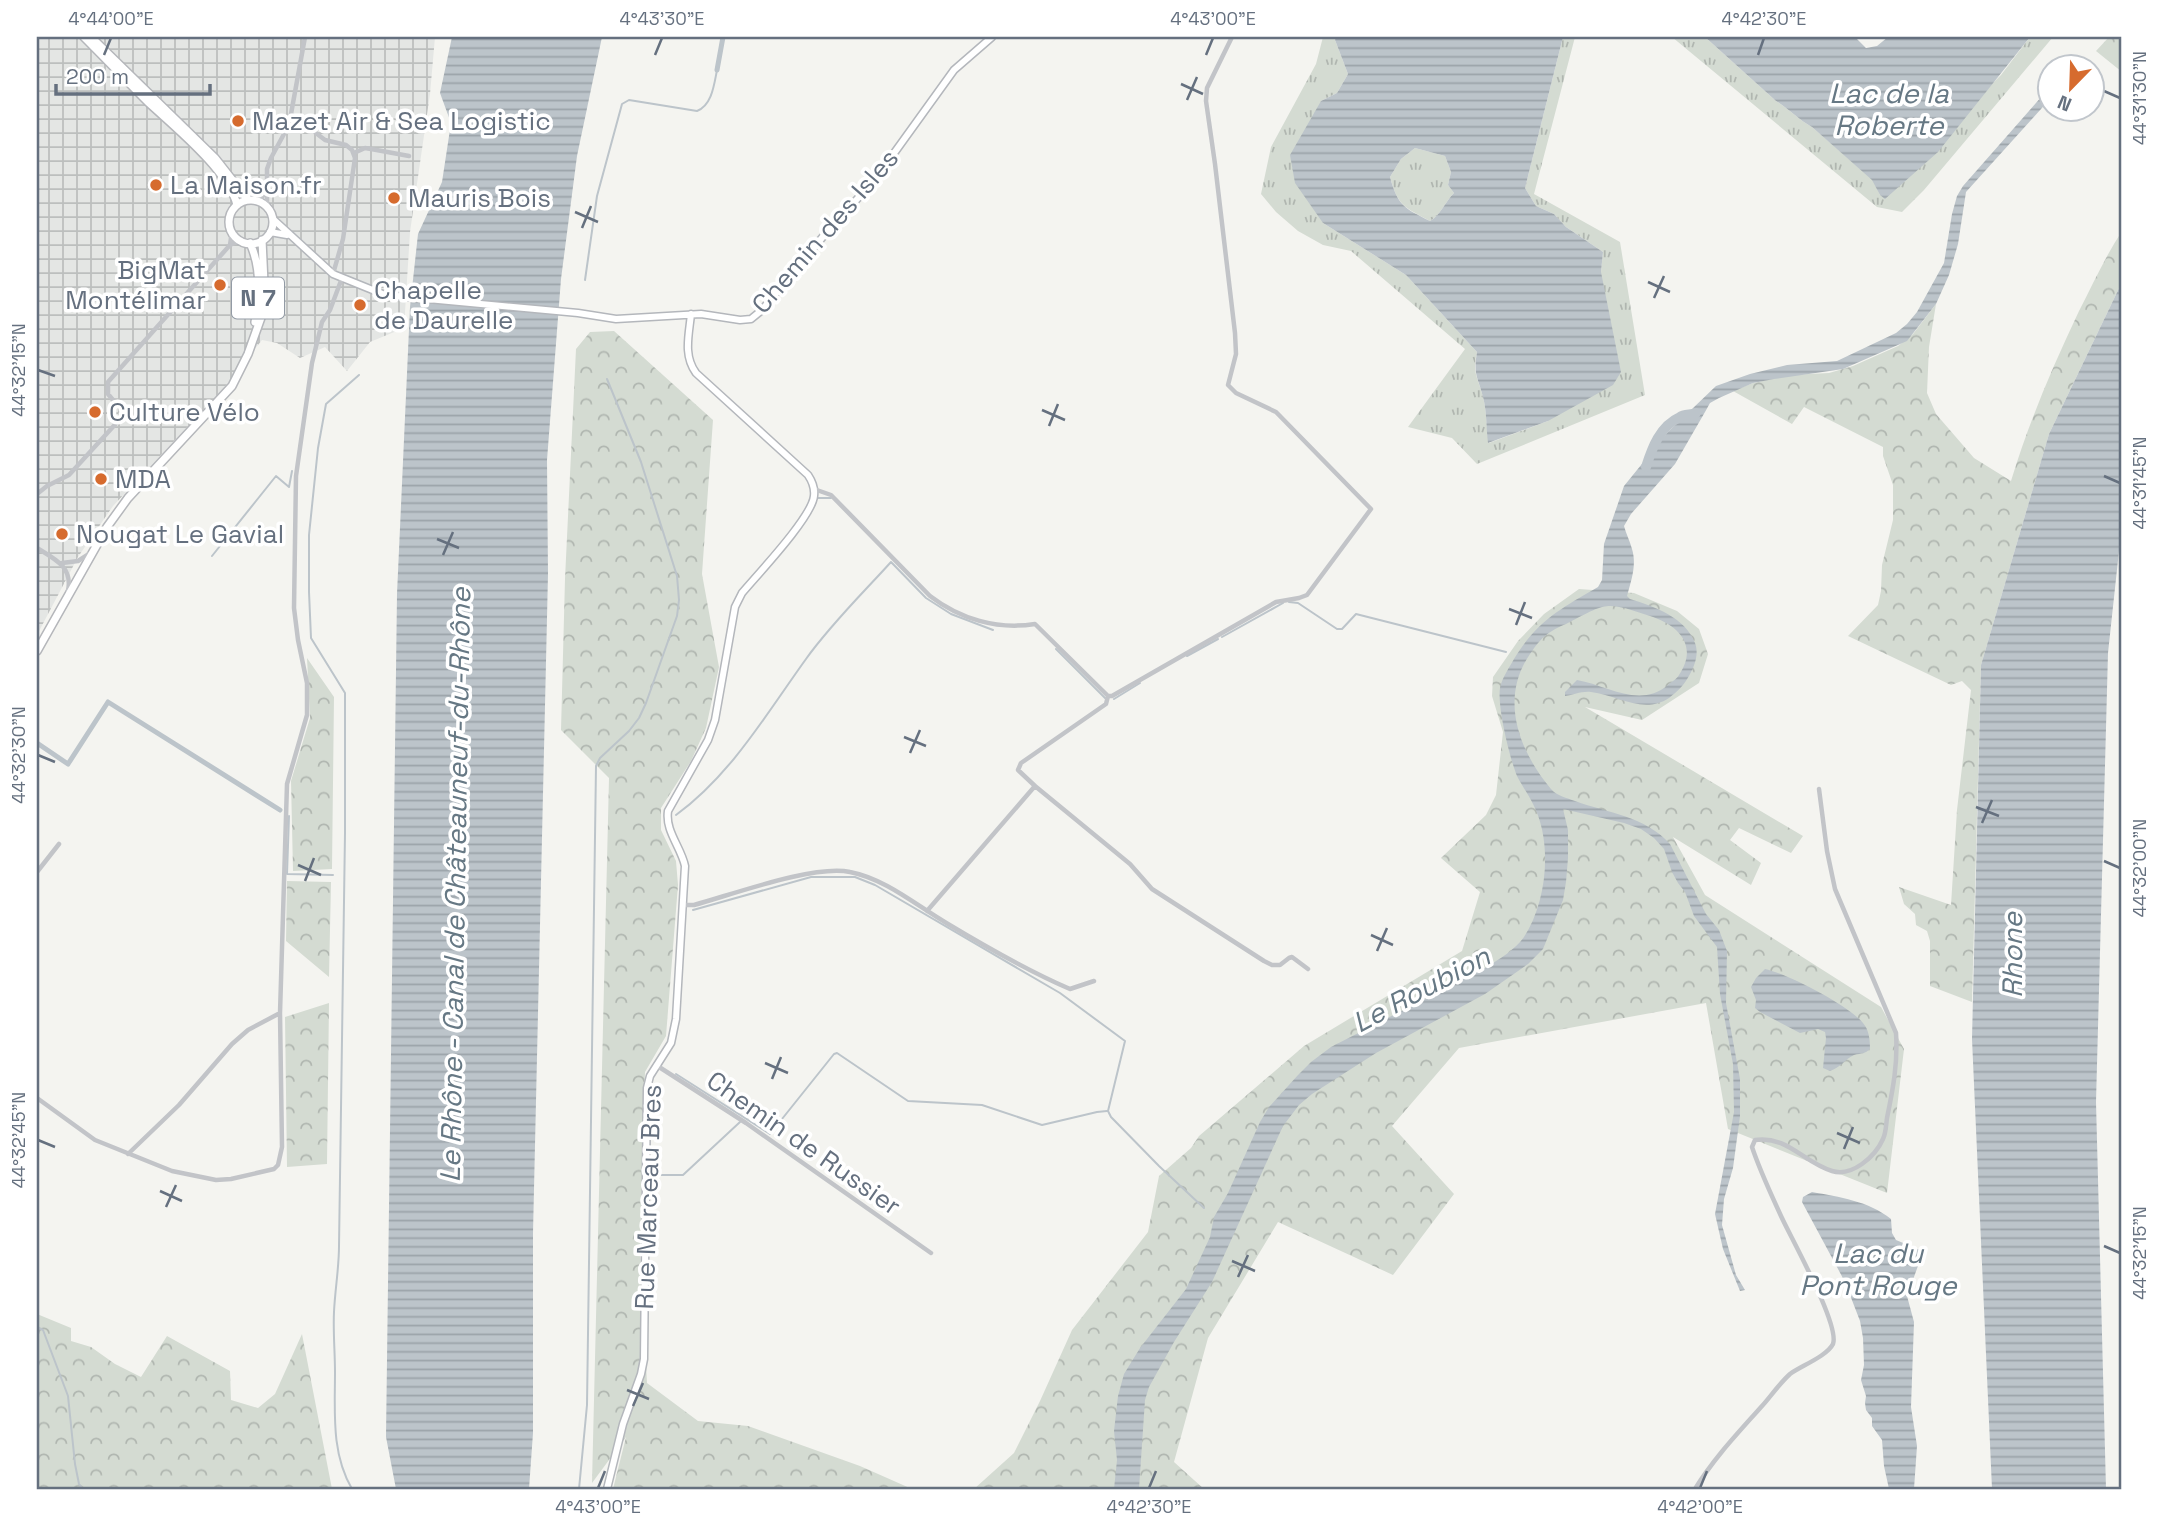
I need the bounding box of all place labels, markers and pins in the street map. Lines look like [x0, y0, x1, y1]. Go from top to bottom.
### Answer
place label: Mazet Air & Sea Logistic [252, 104, 551, 138]
marker: Mazet Air & Sea Logistic [230, 113, 246, 129]
place label: La Maison.fr [170, 168, 322, 202]
marker: La Maison.fr [148, 177, 164, 193]
place label: Mauris Bois [408, 181, 551, 215]
marker: Mauris Bois [386, 190, 402, 206]
place label: BigMat Montélimar [65, 253, 206, 317]
place label: Chapelle de Daurelle [374, 273, 513, 337]
marker: BigMat Montélimar [212, 277, 228, 293]
marker: Chapelle de Daurelle [352, 297, 368, 313]
place label: Culture Vélo [109, 395, 260, 429]
marker: Culture Vélo [87, 404, 103, 420]
place label: MDA [115, 462, 171, 496]
marker: MDA [93, 471, 109, 487]
place label: Nougat Le Gavial [76, 517, 284, 551]
marker: Nougat Le Gavial [54, 526, 70, 542]

